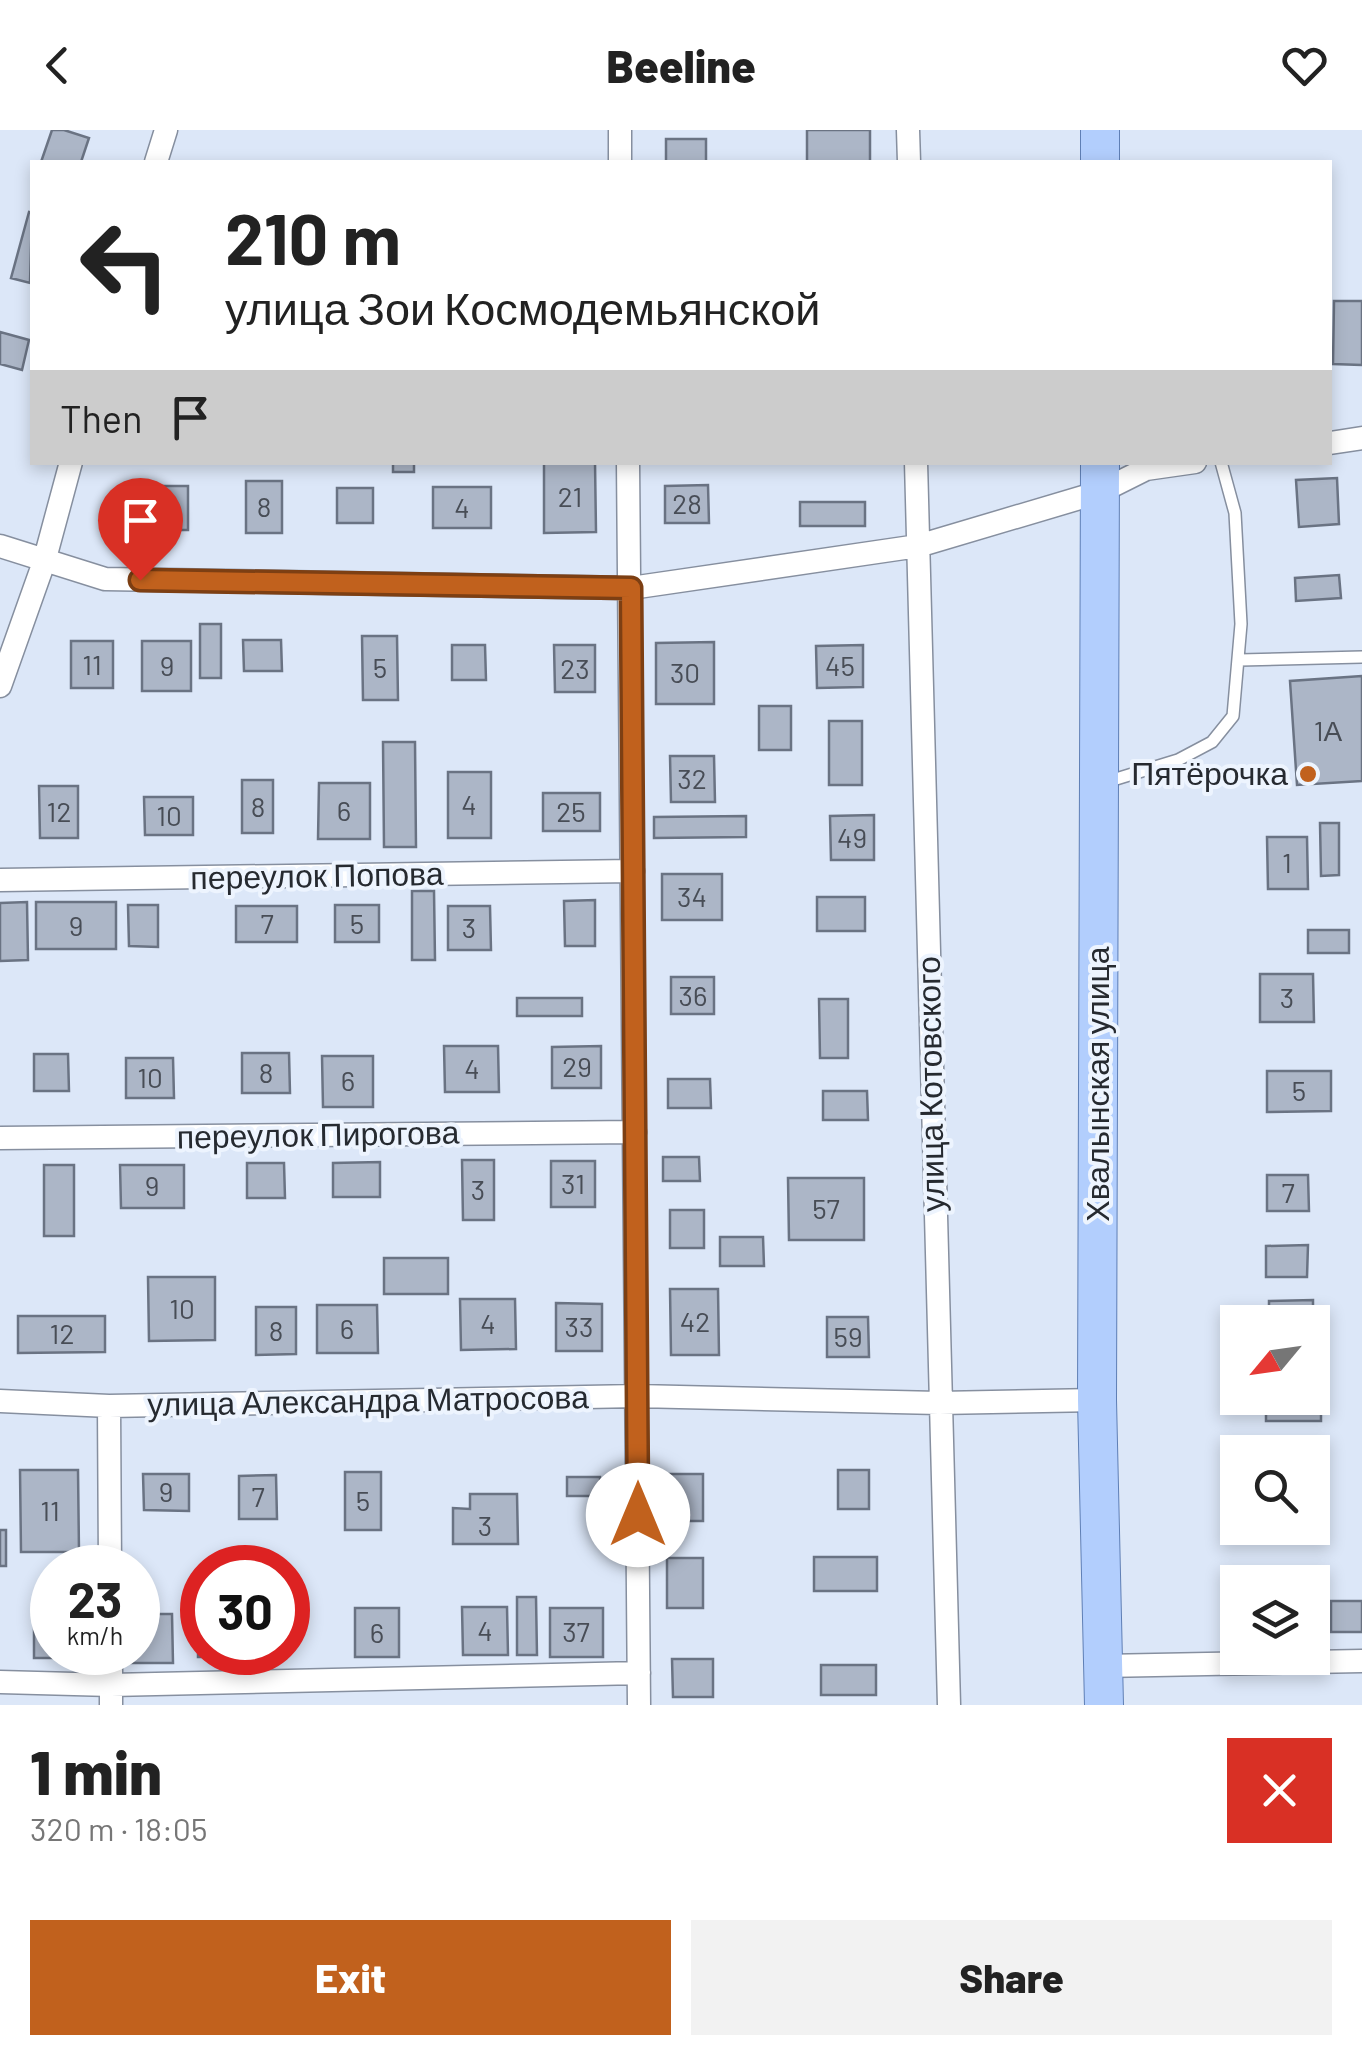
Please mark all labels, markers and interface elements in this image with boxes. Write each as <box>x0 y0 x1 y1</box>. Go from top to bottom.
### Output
icon: back <box>30 38 85 93</box>
text: Beeline <box>606 38 756 92</box>
icon: heart <box>1277 38 1332 93</box>
text: 210 m <box>225 195 401 279</box>
icon: left <box>60 200 190 330</box>
text: улица Зои Космодемьянской <box>225 280 821 334</box>
icon: arrive <box>163 390 218 445</box>
text: Then <box>60 395 143 441</box>
pin <box>98 478 183 581</box>
house number: 21 <box>558 479 582 513</box>
house number: 28 <box>672 486 702 520</box>
house number: 8 <box>257 489 271 523</box>
house number: 4 <box>454 490 470 524</box>
icon: arrive <box>113 493 168 548</box>
house number: 11 <box>82 647 102 681</box>
house number: 9 <box>160 648 174 682</box>
house number: 45 <box>825 648 855 682</box>
house number: 5 <box>373 650 387 684</box>
house number: 23 <box>560 651 590 685</box>
house number: 30 <box>670 655 700 689</box>
house number: 1А <box>1314 713 1343 747</box>
place label: Пятёрочка <box>1131 753 1288 792</box>
house number: 32 <box>677 761 707 795</box>
marker: Пятёрочка <box>1297 763 1319 785</box>
house number: 4 <box>461 787 477 821</box>
house number: 8 <box>251 789 265 823</box>
house number: 6 <box>337 793 351 827</box>
house number: 12 <box>47 794 71 828</box>
house number: 25 <box>556 794 586 828</box>
house number: 10 <box>156 798 182 832</box>
house number: 49 <box>837 820 867 854</box>
house number: 1 <box>1282 845 1292 879</box>
street label: переулок Попова <box>190 853 444 896</box>
house number: 34 <box>677 879 707 913</box>
house number: 7 <box>260 906 274 940</box>
house number: 5 <box>350 906 364 940</box>
house number: 9 <box>69 908 83 942</box>
house number: 3 <box>462 910 476 944</box>
street label: Хвалынская улица <box>1077 946 1116 1222</box>
street label: улица Котовского <box>908 956 951 1212</box>
house number: 36 <box>679 978 707 1012</box>
house number: 3 <box>1280 980 1294 1014</box>
house number: 29 <box>562 1049 592 1083</box>
house number: 4 <box>464 1051 480 1085</box>
house number: 8 <box>259 1055 273 1089</box>
house number: 10 <box>137 1060 163 1094</box>
house number: 6 <box>341 1063 355 1097</box>
house number: 5 <box>1292 1073 1306 1107</box>
street label: переулок Пирогова <box>176 1112 460 1155</box>
house number: 31 <box>561 1166 585 1200</box>
house number: 9 <box>145 1168 159 1202</box>
house number: 3 <box>471 1172 485 1206</box>
house number: 7 <box>1281 1175 1295 1209</box>
house number: 57 <box>812 1191 840 1225</box>
house number: 10 <box>169 1291 195 1325</box>
house number: 42 <box>680 1304 710 1338</box>
north arrow <box>1220 1305 1330 1415</box>
map controls <box>1220 1305 1330 1675</box>
house number: 4 <box>480 1306 496 1340</box>
house number: 33 <box>565 1309 593 1343</box>
house number: 6 <box>340 1311 354 1345</box>
house number: 8 <box>269 1313 283 1347</box>
house number: 12 <box>50 1316 74 1350</box>
house number: 59 <box>834 1319 862 1353</box>
street label: улица Александра Матросова <box>147 1376 589 1423</box>
button: search <box>1220 1435 1330 1545</box>
position arrow <box>586 1463 690 1567</box>
house number: 9 <box>159 1474 173 1508</box>
house number: 7 <box>251 1479 265 1513</box>
house number: 5 <box>356 1483 370 1517</box>
house number: 11 <box>40 1493 60 1527</box>
house number: 3 <box>478 1508 492 1542</box>
speed limit sign: 30 <box>180 1545 310 1675</box>
button: layers <box>1220 1565 1330 1675</box>
text: 23 <box>68 1568 122 1628</box>
house number: 4 <box>477 1613 493 1647</box>
house number: 37 <box>562 1614 590 1648</box>
house number: 6 <box>370 1615 384 1649</box>
text: km/h <box>67 1620 123 1650</box>
text: 1 min <box>30 1735 162 1807</box>
button: close <box>1227 1738 1332 1843</box>
text: 320 m · 18:05 <box>30 1809 207 1847</box>
button: Exit <box>30 1920 671 2035</box>
button: Share <box>691 1920 1332 2035</box>

